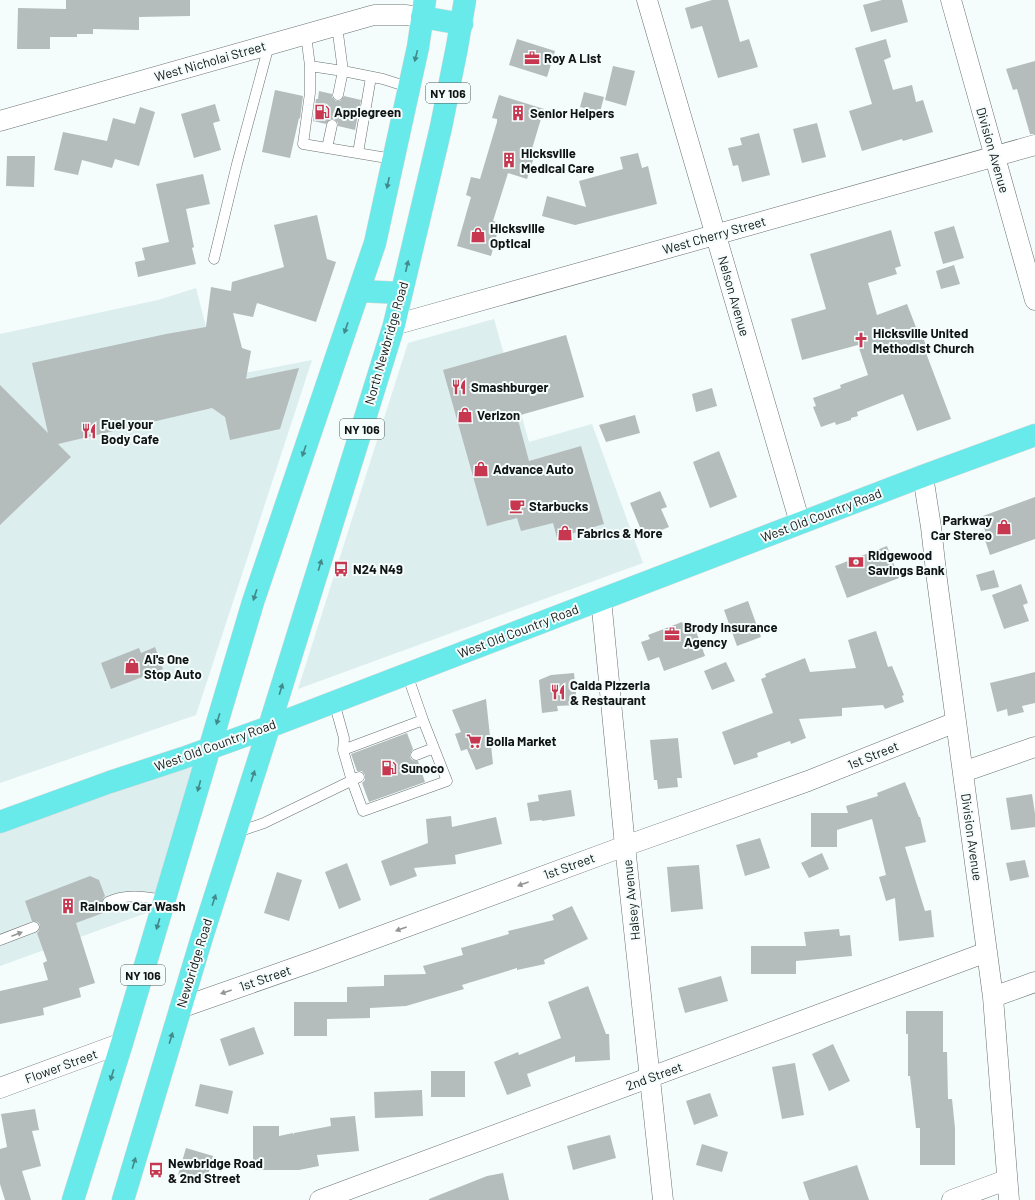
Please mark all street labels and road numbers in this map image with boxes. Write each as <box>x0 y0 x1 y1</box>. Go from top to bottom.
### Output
street label: West Nicholai Street <box>152 37 268 85</box>
road number: NY 106 <box>426 83 470 103</box>
street label: Division Avenue <box>973 105 1013 195</box>
street label: West Cherry Street <box>660 213 768 257</box>
street label: Nelson Avenue <box>715 254 753 338</box>
street label: North Newbridge Road <box>361 279 411 407</box>
road number: NY 106 <box>340 419 384 439</box>
street label: West Old Country Road <box>758 485 884 545</box>
street label: West Old Country Road <box>455 601 581 661</box>
street label: West Old Country Road <box>152 716 278 774</box>
street label: 1st Street <box>845 738 901 772</box>
street label: Division Avenue <box>958 792 986 882</box>
street label: 1st Street <box>541 849 597 883</box>
street label: Halsey Avenue <box>619 859 643 941</box>
street label: Newbridge Road <box>173 916 215 1010</box>
street label: 1st Street <box>237 962 293 994</box>
road number: NY 106 <box>121 965 165 985</box>
street label: Flower Street <box>23 1045 99 1087</box>
street label: 2nd Street <box>624 1058 684 1094</box>

